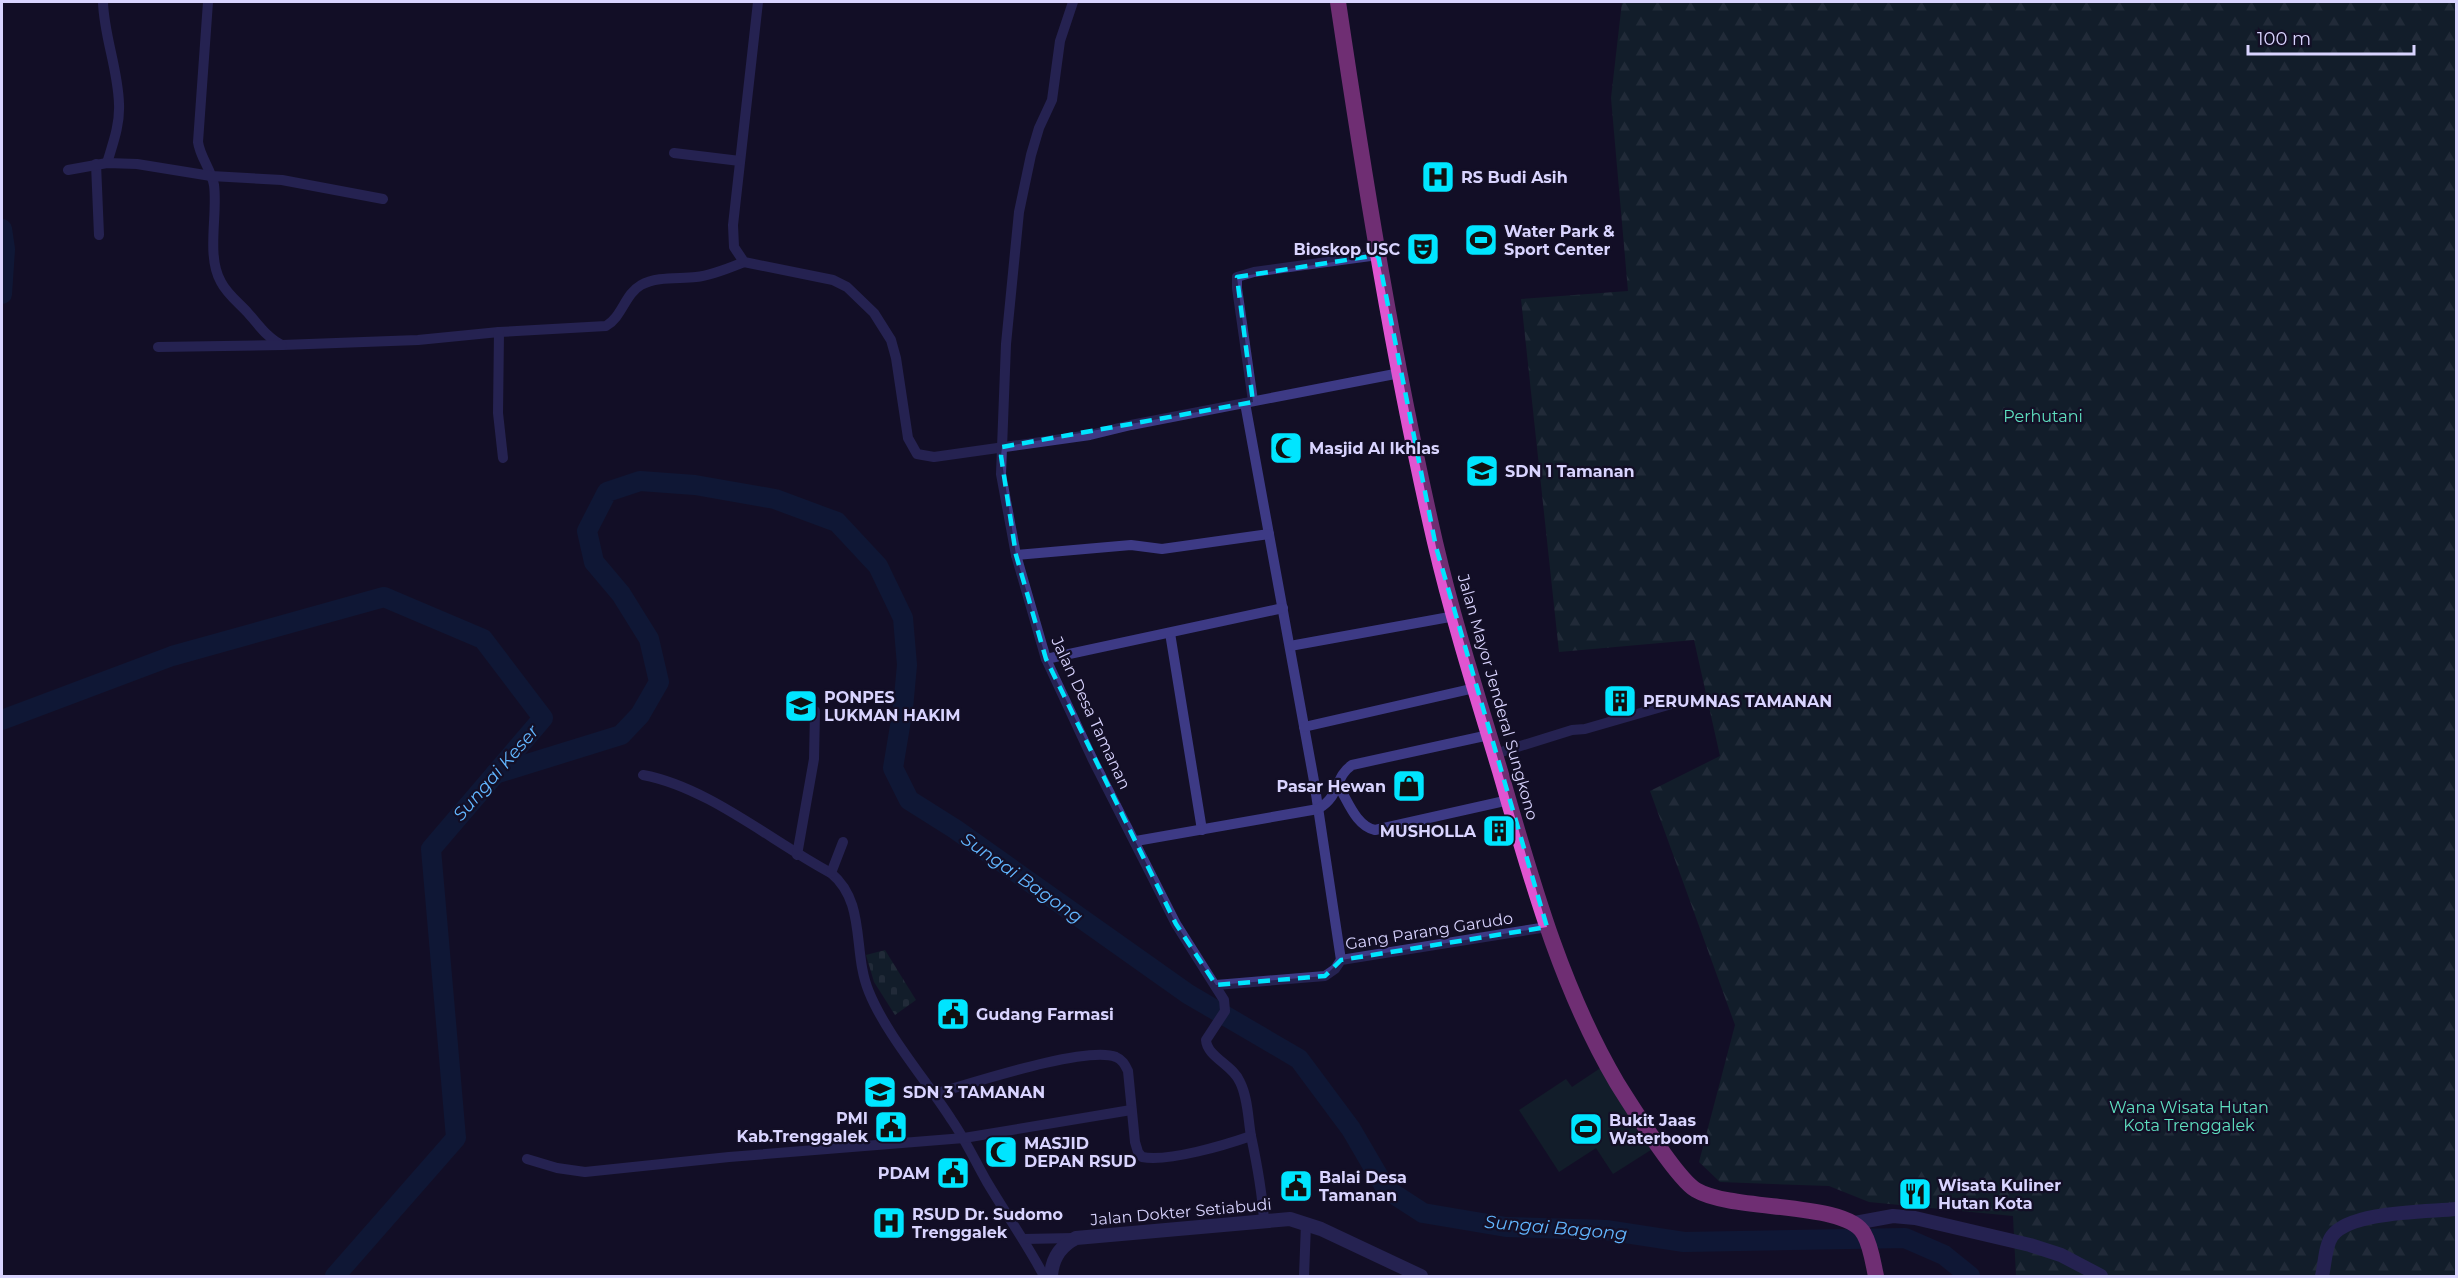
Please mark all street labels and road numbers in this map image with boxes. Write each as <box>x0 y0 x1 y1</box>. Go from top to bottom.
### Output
street label: Jalan Mayor Jenderal Sungkono <box>1453 571 1542 822</box>
street label: Jalan Desa Tamanan <box>1047 633 1135 792</box>
street label: Gang Parang Garudo <box>1344 908 1514 954</box>
street label: Jalan Dokter Setiabudi <box>1089 1195 1272 1229</box>

